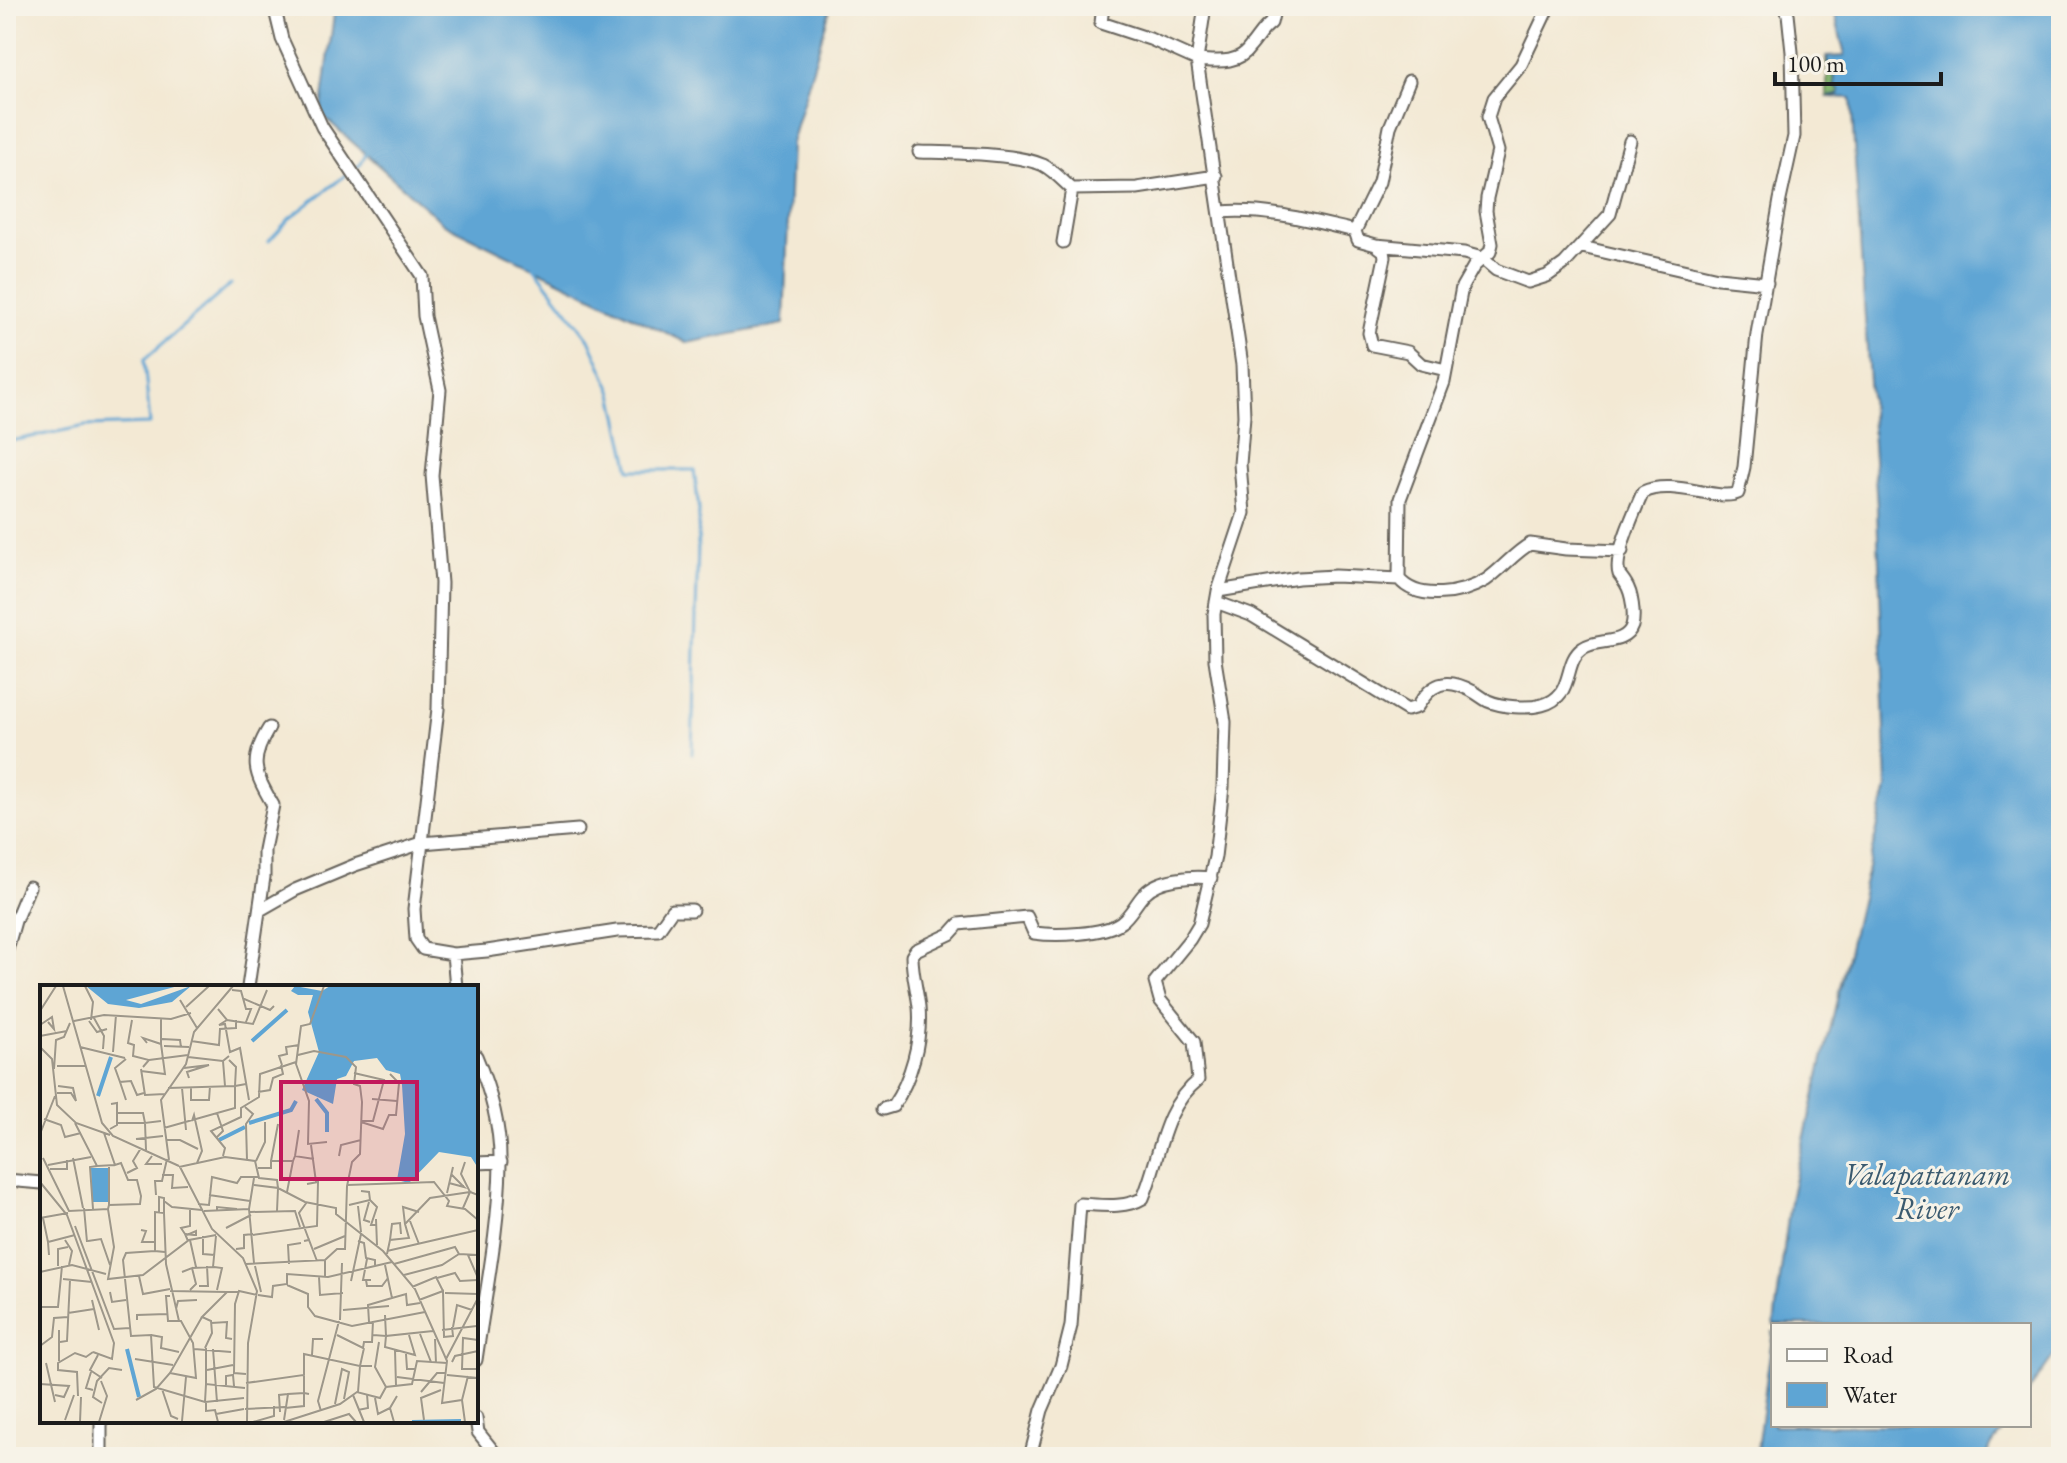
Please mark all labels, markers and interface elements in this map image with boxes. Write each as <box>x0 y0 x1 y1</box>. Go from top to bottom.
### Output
scale bar <box>1775 36 1941 86</box>
text: 100 m <box>1787 48 1845 79</box>
inset map <box>40 985 478 1423</box>
water label: Valapattanam River <box>1844 1155 2010 1228</box>
legend <box>1771 1323 2031 1427</box>
text: Road <box>1843 1339 1894 1370</box>
text: Water <box>1843 1379 1897 1410</box>

